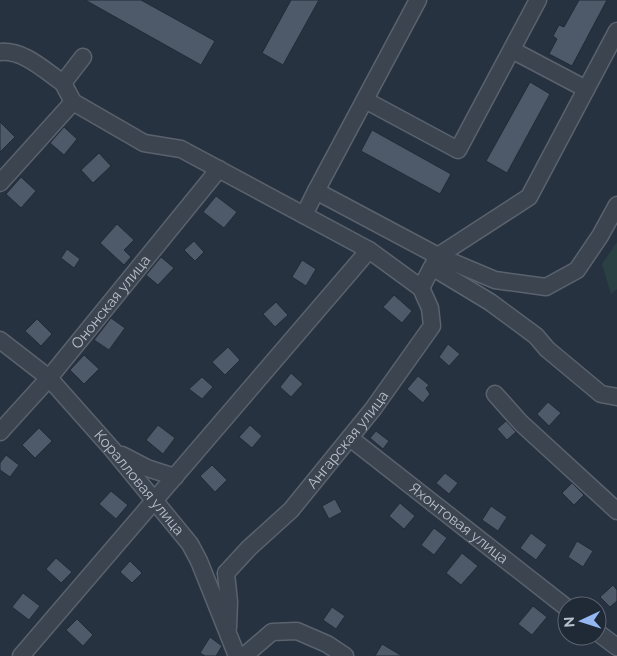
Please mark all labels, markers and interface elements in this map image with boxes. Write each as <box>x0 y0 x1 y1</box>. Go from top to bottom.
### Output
street label: Ононская улица <box>67 251 154 352</box>
street label: Ангарская улица <box>303 387 392 492</box>
street label: Коралловая улица <box>90 426 188 539</box>
street label: Яхонтовая улица <box>406 479 512 567</box>
north arrow <box>557 596 607 646</box>
text: N <box>561 616 577 628</box>

